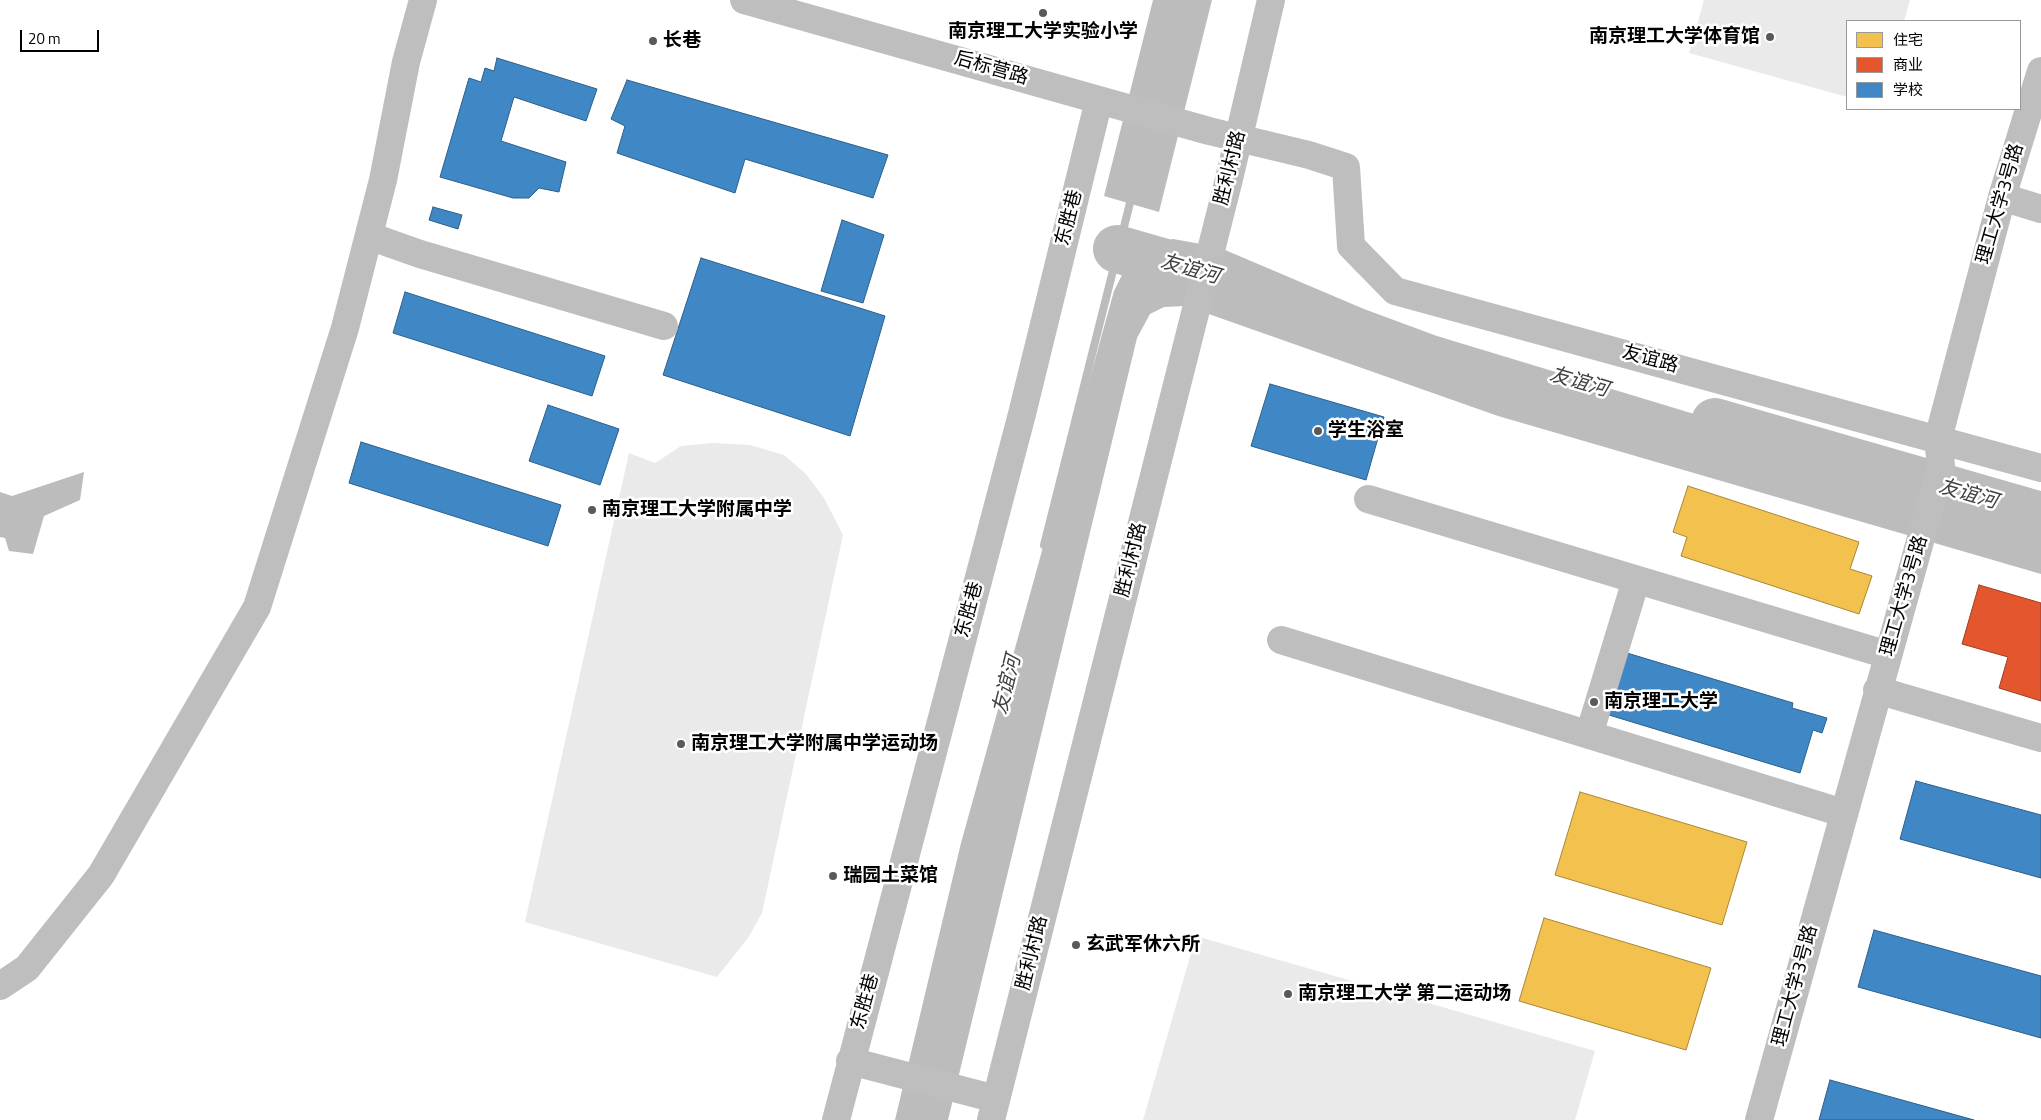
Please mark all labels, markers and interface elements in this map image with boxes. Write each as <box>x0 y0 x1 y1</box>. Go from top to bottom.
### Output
marker: 南京理工大学实验小学 <box>1037 7 1049 19</box>
scale bar <box>22 20 101 52</box>
legend <box>1846 20 2021 110</box>
place label: 南京理工大学实验小学 <box>948 21 1138 43</box>
place label: 南京理工大学体育馆 <box>1589 26 1760 48</box>
text: 20 m <box>28 27 61 50</box>
text: 住宅 <box>1893 28 1923 51</box>
place label: 长巷 <box>663 30 701 52</box>
marker: 南京理工大学体育馆 <box>1764 31 1776 43</box>
marker: 长巷 <box>647 35 659 47</box>
street label: 后标营路 <box>951 48 1031 90</box>
text: 商业 <box>1893 53 1923 76</box>
text: 学校 <box>1893 78 1923 101</box>
street label: 胜利村路 <box>1211 128 1251 208</box>
street label: 理工大学3号路 <box>1973 141 2029 267</box>
street label: 东胜巷 <box>1052 188 1088 248</box>
water label: 友谊河 <box>1158 250 1222 290</box>
street label: 友谊路 <box>1620 342 1680 378</box>
water label: 友谊河 <box>1547 363 1611 403</box>
place label: 学生浴室 <box>1328 420 1404 442</box>
marker: 学生浴室 <box>1312 425 1324 437</box>
water label: 友谊河 <box>1936 475 2000 515</box>
place label: 南京理工大学附属中学 <box>602 499 792 521</box>
marker: 南京理工大学附属中学 <box>586 504 598 516</box>
street label: 胜利村路 <box>1112 520 1152 600</box>
street label: 理工大学3号路 <box>1877 533 1933 659</box>
street label: 东胜巷 <box>952 580 988 640</box>
water label: 友谊河 <box>989 653 1027 717</box>
place label: 南京理工大学 <box>1604 691 1718 713</box>
marker: 南京理工大学 <box>1588 696 1600 708</box>
place label: 南京理工大学附属中学运动场 <box>691 733 938 755</box>
marker: 南京理工大学附属中学运动场 <box>675 738 687 750</box>
place label: 瑞园土菜馆 <box>843 865 938 887</box>
marker: 瑞园土菜馆 <box>827 870 839 882</box>
street label: 胜利村路 <box>1013 913 1053 993</box>
street label: 理工大学3号路 <box>1769 923 1823 1049</box>
place label: 玄武军休六所 <box>1086 934 1200 956</box>
marker: 玄武军休六所 <box>1070 939 1082 951</box>
street label: 东胜巷 <box>848 972 884 1032</box>
place label: 南京理工大学 第二运动场 <box>1298 983 1511 1005</box>
marker: 南京理工大学 第二运动场 <box>1282 988 1294 1000</box>

